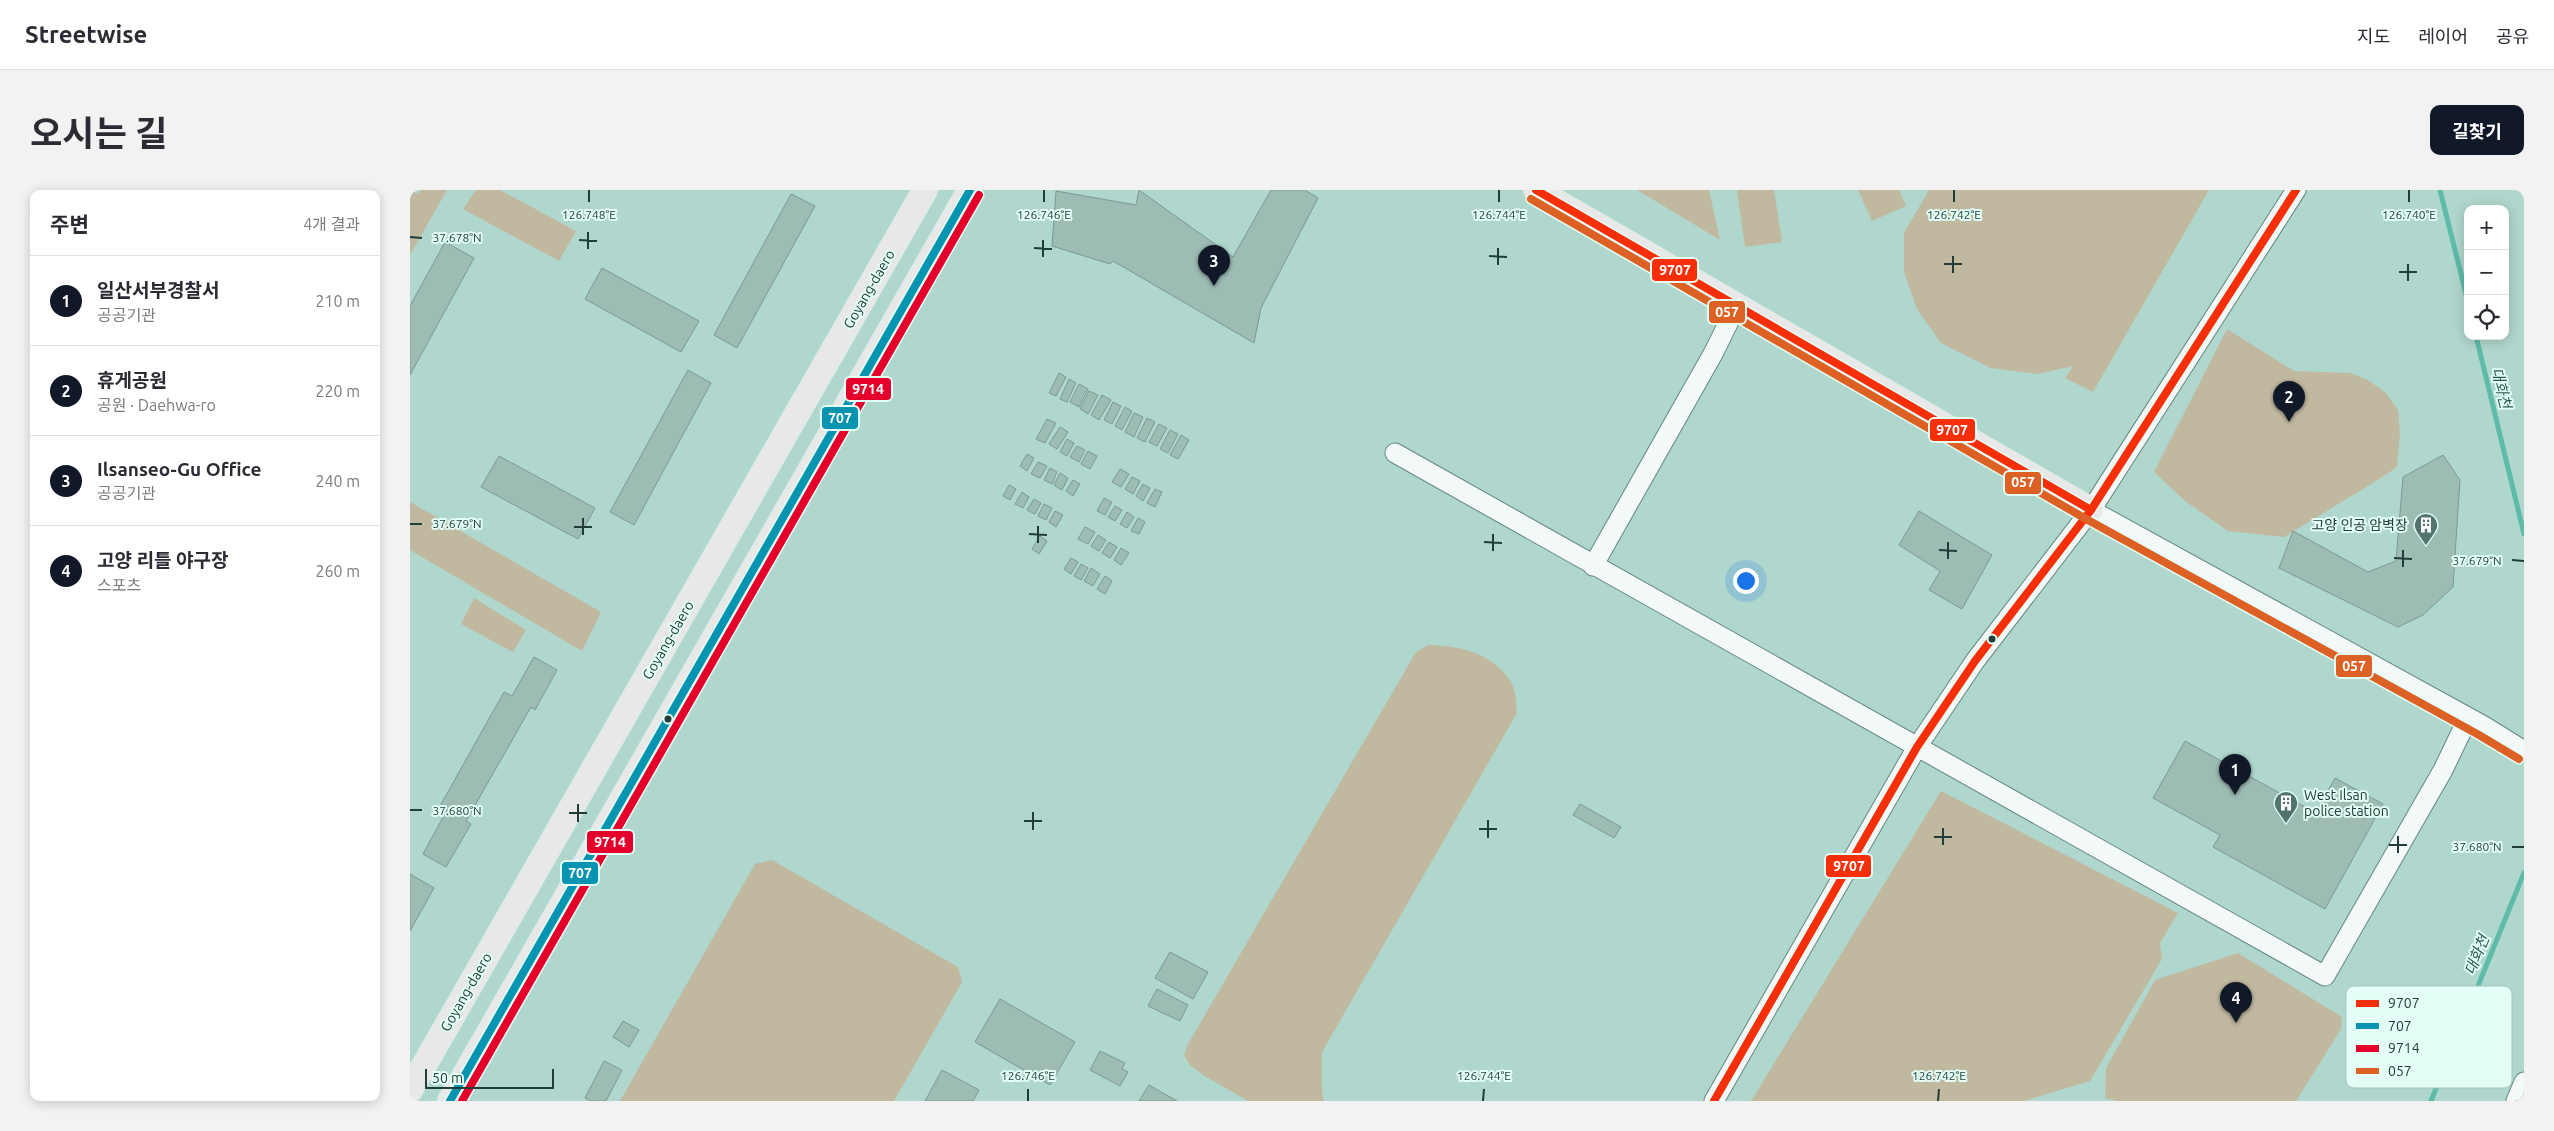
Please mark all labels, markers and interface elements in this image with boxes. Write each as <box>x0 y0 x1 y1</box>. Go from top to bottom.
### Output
text: Streetwise <box>25 21 147 48</box>
text: 지도 <box>2357 26 2390 46</box>
text: 레이어 <box>2418 26 2468 46</box>
text: 공유 <box>2496 26 2529 46</box>
button: 길찾기 <box>2430 105 2524 155</box>
text: 오시는 길 <box>30 113 167 153</box>
map controls <box>2464 205 2509 340</box>
button: + <box>2464 205 2509 250</box>
text: 126.748°E <box>562 208 616 221</box>
text: 126.746°E <box>1017 208 1071 221</box>
text: 126.744°E <box>1472 208 1526 221</box>
text: 126.742°E <box>1927 208 1981 221</box>
text: 126.740°E <box>2382 208 2436 221</box>
text: 주변 <box>50 212 89 236</box>
text: 4개 결과 <box>303 215 360 233</box>
text: 37.678°N <box>432 231 482 244</box>
pin: 3 <box>1198 245 1230 286</box>
street label: Goyang-daero <box>840 247 898 331</box>
button: − <box>2464 250 2509 295</box>
line badge: 9707 <box>1651 258 1698 282</box>
text: 9707 <box>1659 262 1691 278</box>
text: 일산서부경찰서 <box>97 279 219 301</box>
text: 1 <box>61 292 71 310</box>
text: 210 m <box>315 292 360 310</box>
button: locate <box>2464 295 2509 340</box>
line badge: 057 <box>1708 300 1746 324</box>
text: 057 <box>1715 304 1739 320</box>
text: 공공기관 <box>97 306 156 324</box>
water label: 대화천 <box>2488 366 2515 412</box>
text: 휴게공원 <box>97 369 167 391</box>
line badge: 9714 <box>845 377 892 401</box>
text: 9714 <box>852 381 884 397</box>
pin: 2 <box>2273 381 2305 422</box>
text: 2 <box>61 382 71 400</box>
text: 220 m <box>315 382 360 400</box>
text: 공원 · Daehwa-ro <box>97 396 216 414</box>
line badge: 707 <box>821 406 859 430</box>
text: 707 <box>828 410 852 426</box>
line badge: 9707 <box>1929 418 1976 442</box>
text: 9707 <box>1936 422 1968 438</box>
text: Ilsanseo-Gu Office <box>97 458 261 480</box>
line badge: 057 <box>2004 471 2042 495</box>
text: 3 <box>61 472 71 490</box>
text: 240 m <box>315 472 360 490</box>
text: 057 <box>2011 474 2035 490</box>
text: 공공기관 <box>97 484 156 502</box>
building icon: 고양 인공 암벽장 <box>2413 512 2439 546</box>
text: 37.679°N <box>432 517 482 530</box>
place label: 고양 인공 암벽장 <box>2311 517 2408 533</box>
text: 고양 리틀 야구장 <box>97 549 228 571</box>
text: 37.679°N <box>2452 554 2502 567</box>
text: 4 <box>61 562 71 580</box>
text: 260 m <box>315 562 360 580</box>
your location <box>1733 568 1759 594</box>
text: 스포츠 <box>97 576 141 594</box>
street label: Goyang-daero <box>639 598 697 682</box>
unlabelled marker <box>1987 634 1997 644</box>
line badge: 057 <box>2335 654 2373 678</box>
text: 057 <box>2342 658 2366 674</box>
unlabelled marker <box>663 714 673 724</box>
pin: 1 <box>2219 754 2251 795</box>
place label: West Ilsan police station <box>2304 787 2389 819</box>
building icon: West Ilsan police station <box>2273 790 2299 824</box>
text: 37.680°N <box>432 804 482 817</box>
line badge: 9714 <box>586 830 634 854</box>
text: 9714 <box>594 834 626 850</box>
text: 37.680°N <box>2452 840 2502 853</box>
line badge: 9707 <box>1825 854 1872 878</box>
text: 9707 <box>1833 858 1865 874</box>
line badge: 707 <box>561 861 599 885</box>
text: 707 <box>568 865 592 881</box>
water label: 대화천 <box>2461 930 2493 977</box>
street label: Goyang-daero <box>437 950 495 1034</box>
pin: 4 <box>2220 982 2252 1023</box>
legend <box>2346 986 2512 1088</box>
text: 9707 <box>2388 995 2420 1011</box>
text: 707 <box>2388 1018 2412 1034</box>
text: 9714 <box>2388 1040 2420 1056</box>
text: 057 <box>2388 1063 2412 1079</box>
scale bar <box>425 1066 554 1089</box>
text: 126.746°E <box>1001 1069 1055 1082</box>
text: 126.744°E <box>1457 1069 1511 1082</box>
text: 126.742°E <box>1912 1069 1966 1082</box>
text: 50 m <box>432 1070 463 1086</box>

